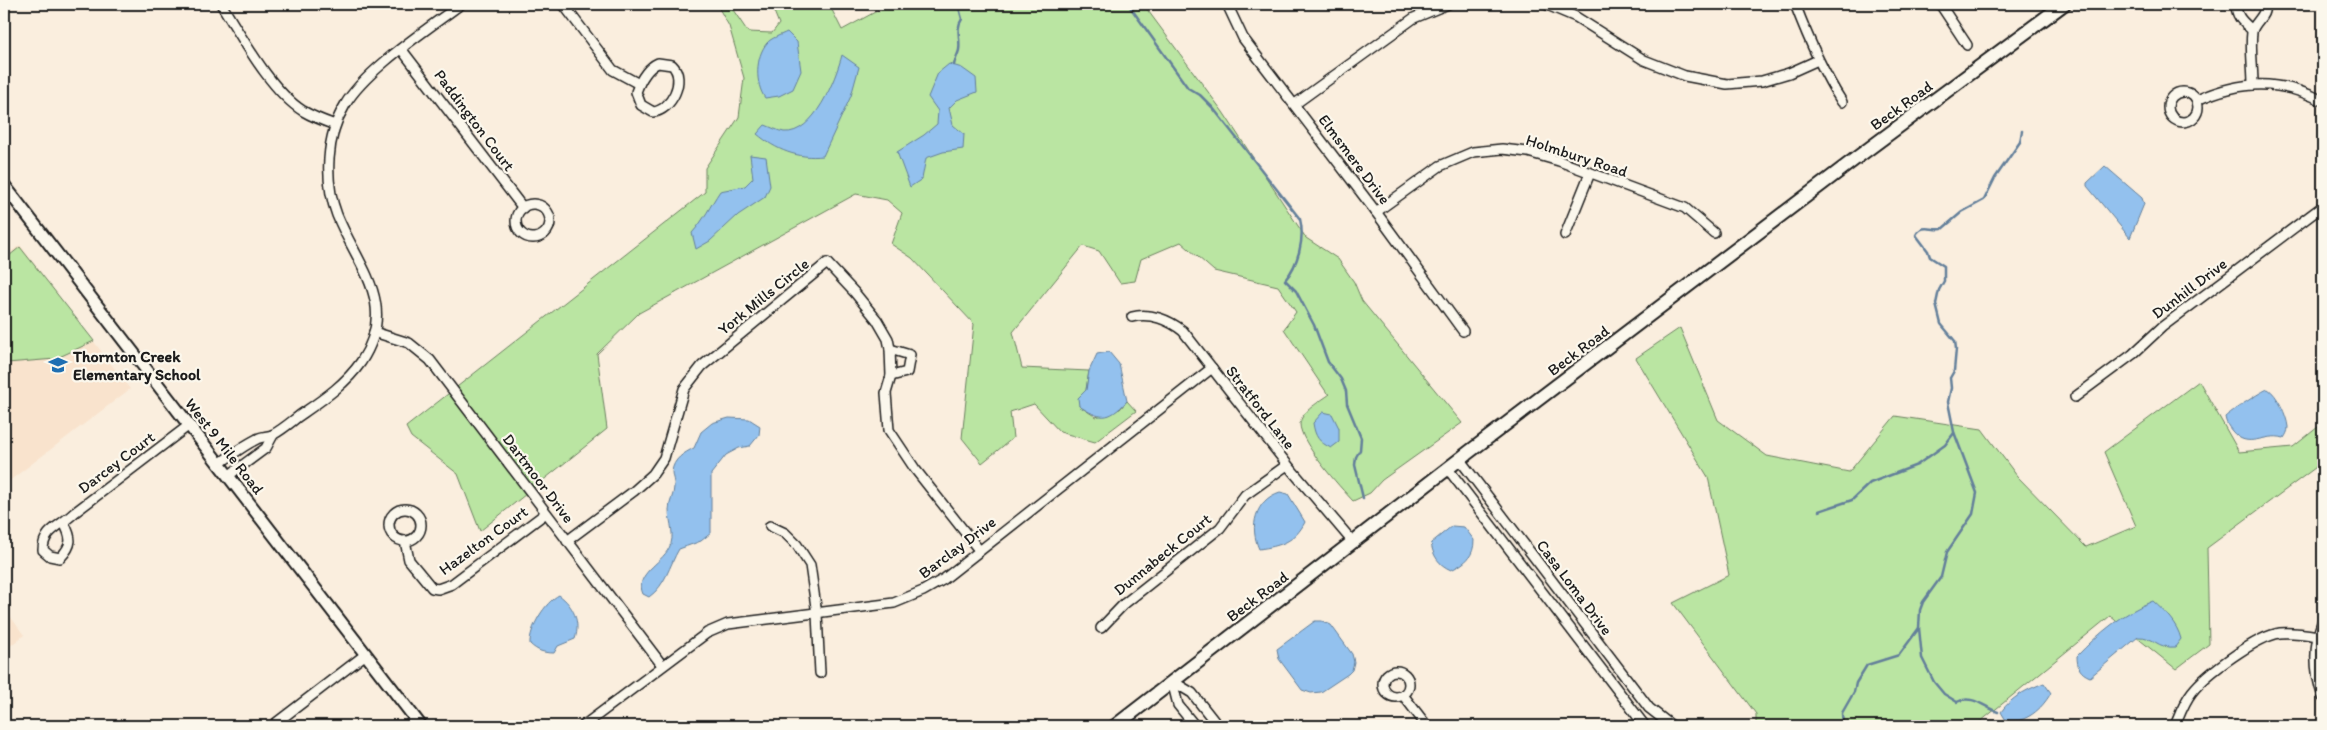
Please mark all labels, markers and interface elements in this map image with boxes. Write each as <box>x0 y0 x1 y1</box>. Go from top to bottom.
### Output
street label: Paddington Court <box>430 66 519 175</box>
street label: Beck Road <box>1866 76 1936 134</box>
street label: Elmsmere Drive <box>1315 111 1395 208</box>
street label: Holmbury Road <box>1523 130 1630 181</box>
street label: York Mills Circle <box>714 254 813 339</box>
street label: Dunhill Drive <box>2148 254 2231 323</box>
street label: Beck Road <box>1544 321 1613 380</box>
place label: Thornton Creek Elementary School <box>72 347 201 385</box>
school or university icon: Thornton Creek Elementary School <box>47 354 69 376</box>
street label: Stratford Lane <box>1222 362 1299 453</box>
street label: West 9 Mile Road <box>181 394 268 498</box>
street label: Darcey Court <box>74 427 158 497</box>
street label: Dartmoor Drive <box>499 430 578 527</box>
street label: Hazelton Court <box>435 502 531 579</box>
street label: Dunnabeck Court <box>1110 509 1215 599</box>
street label: Barclay Drive <box>915 512 1000 583</box>
street label: Casa Loma Drive <box>1533 536 1617 639</box>
street label: Beck Road <box>1223 567 1292 626</box>

